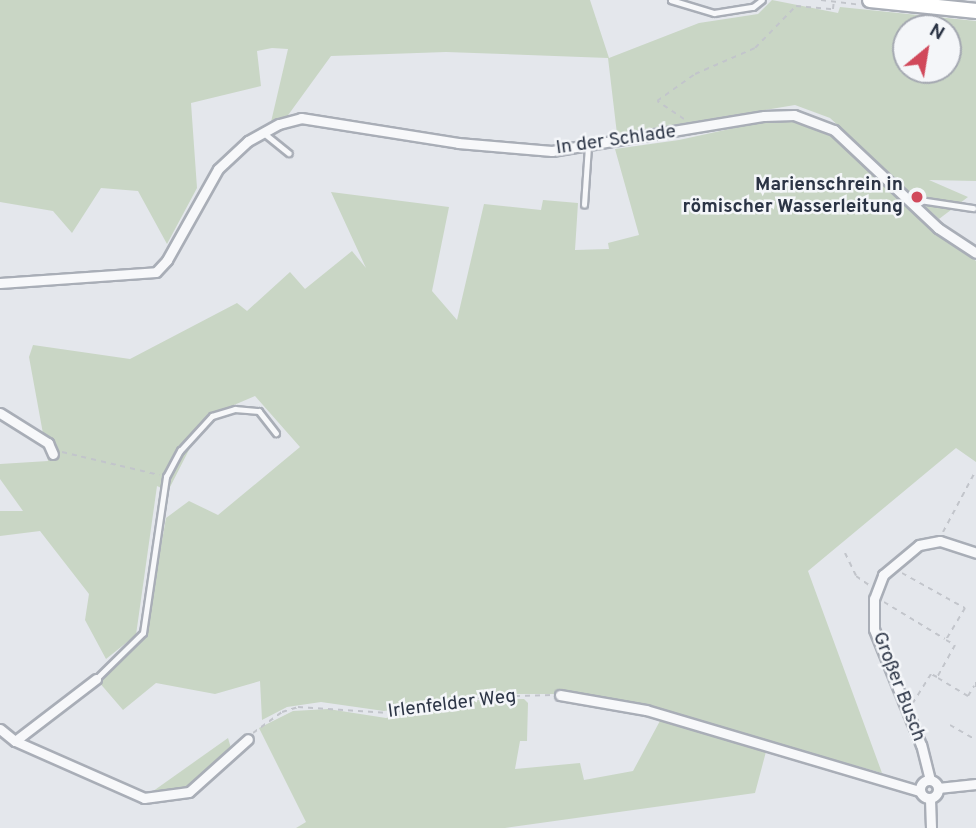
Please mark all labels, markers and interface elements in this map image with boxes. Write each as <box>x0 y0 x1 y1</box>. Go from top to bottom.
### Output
north arrow <box>892 14 962 84</box>
text: N <box>925 19 948 46</box>
street label: In der Schlade <box>555 121 677 161</box>
place label: Marienschrein in römischer Wasserleitung <box>683 175 903 219</box>
marker: Marienschrein in römischer Wasserleitung <box>909 189 925 205</box>
street label: Großer Busch <box>867 629 929 745</box>
street label: Irlenfelder Weg <box>386 686 518 724</box>

